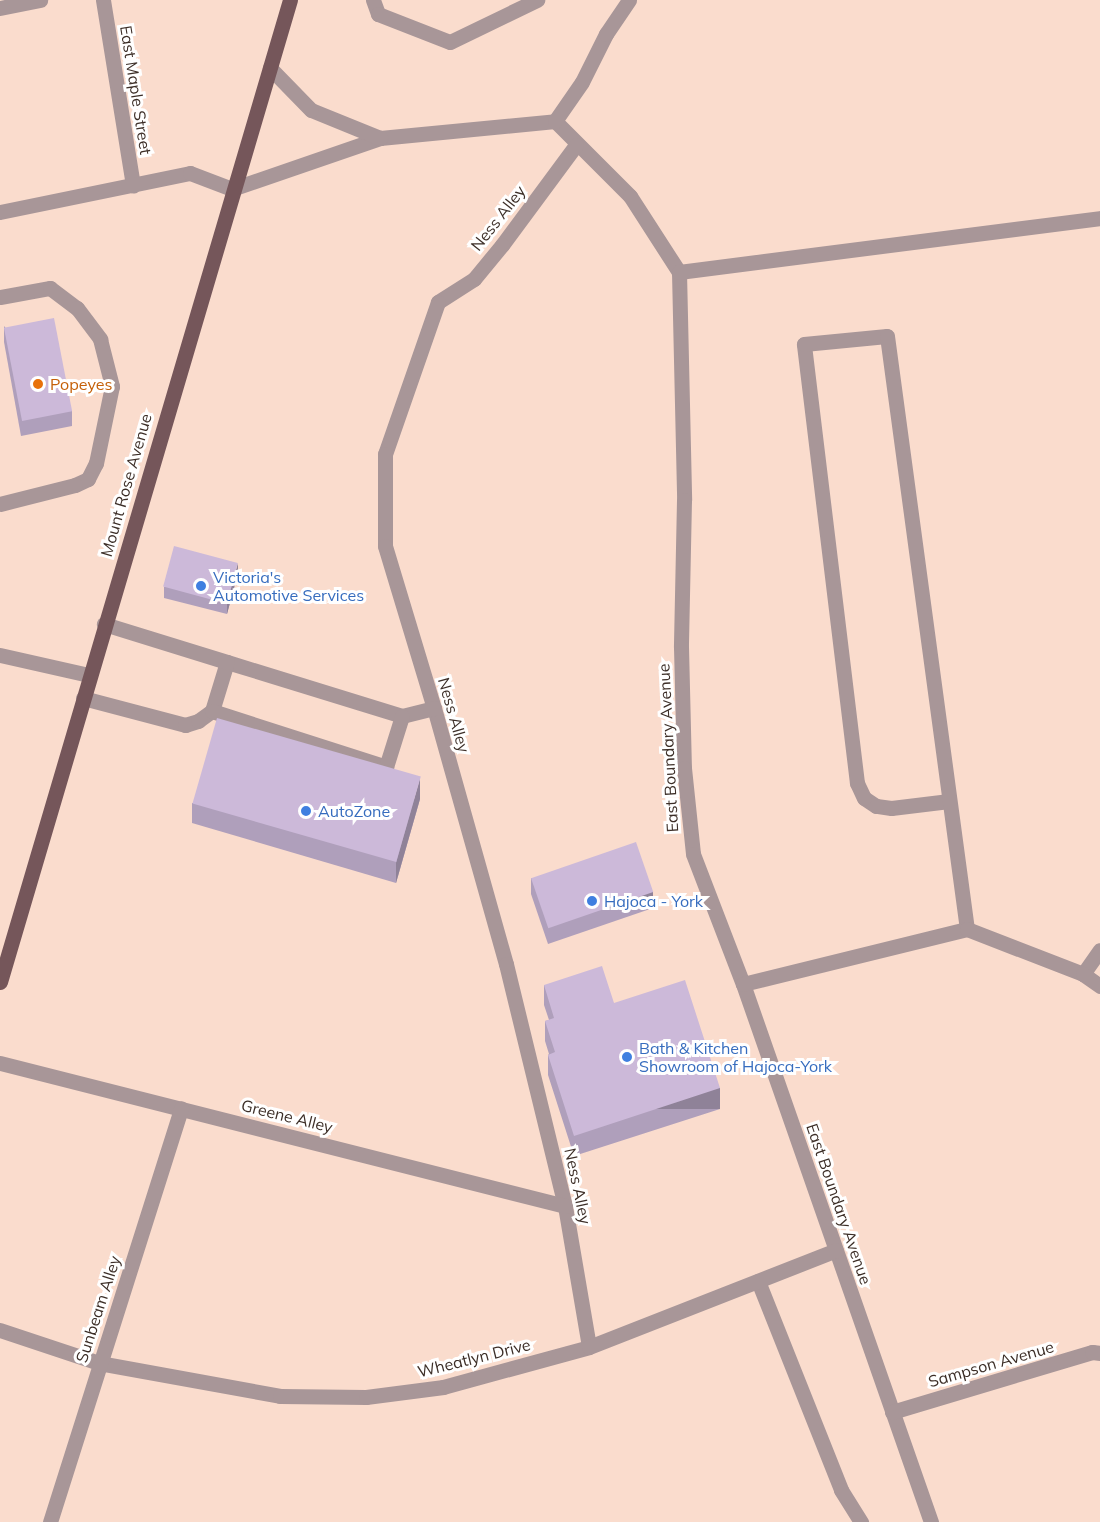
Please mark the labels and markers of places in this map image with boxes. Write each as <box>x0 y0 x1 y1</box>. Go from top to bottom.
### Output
place label: Popeyes <box>50 374 112 394</box>
marker: Popeyes <box>31 377 45 391</box>
place label: Victoria's Automotive Services <box>213 567 364 605</box>
marker: Victoria's Automotive Services <box>194 579 208 593</box>
place label: AutoZone <box>318 801 390 821</box>
marker: AutoZone <box>299 804 313 818</box>
place label: Hajoca - York <box>604 891 703 911</box>
marker: Hajoca - York <box>585 894 599 908</box>
place label: Bath & Kitchen Showroom of Hajoca-York <box>639 1038 832 1076</box>
marker: Bath & Kitchen Showroom of Hajoca-York <box>620 1050 634 1064</box>

